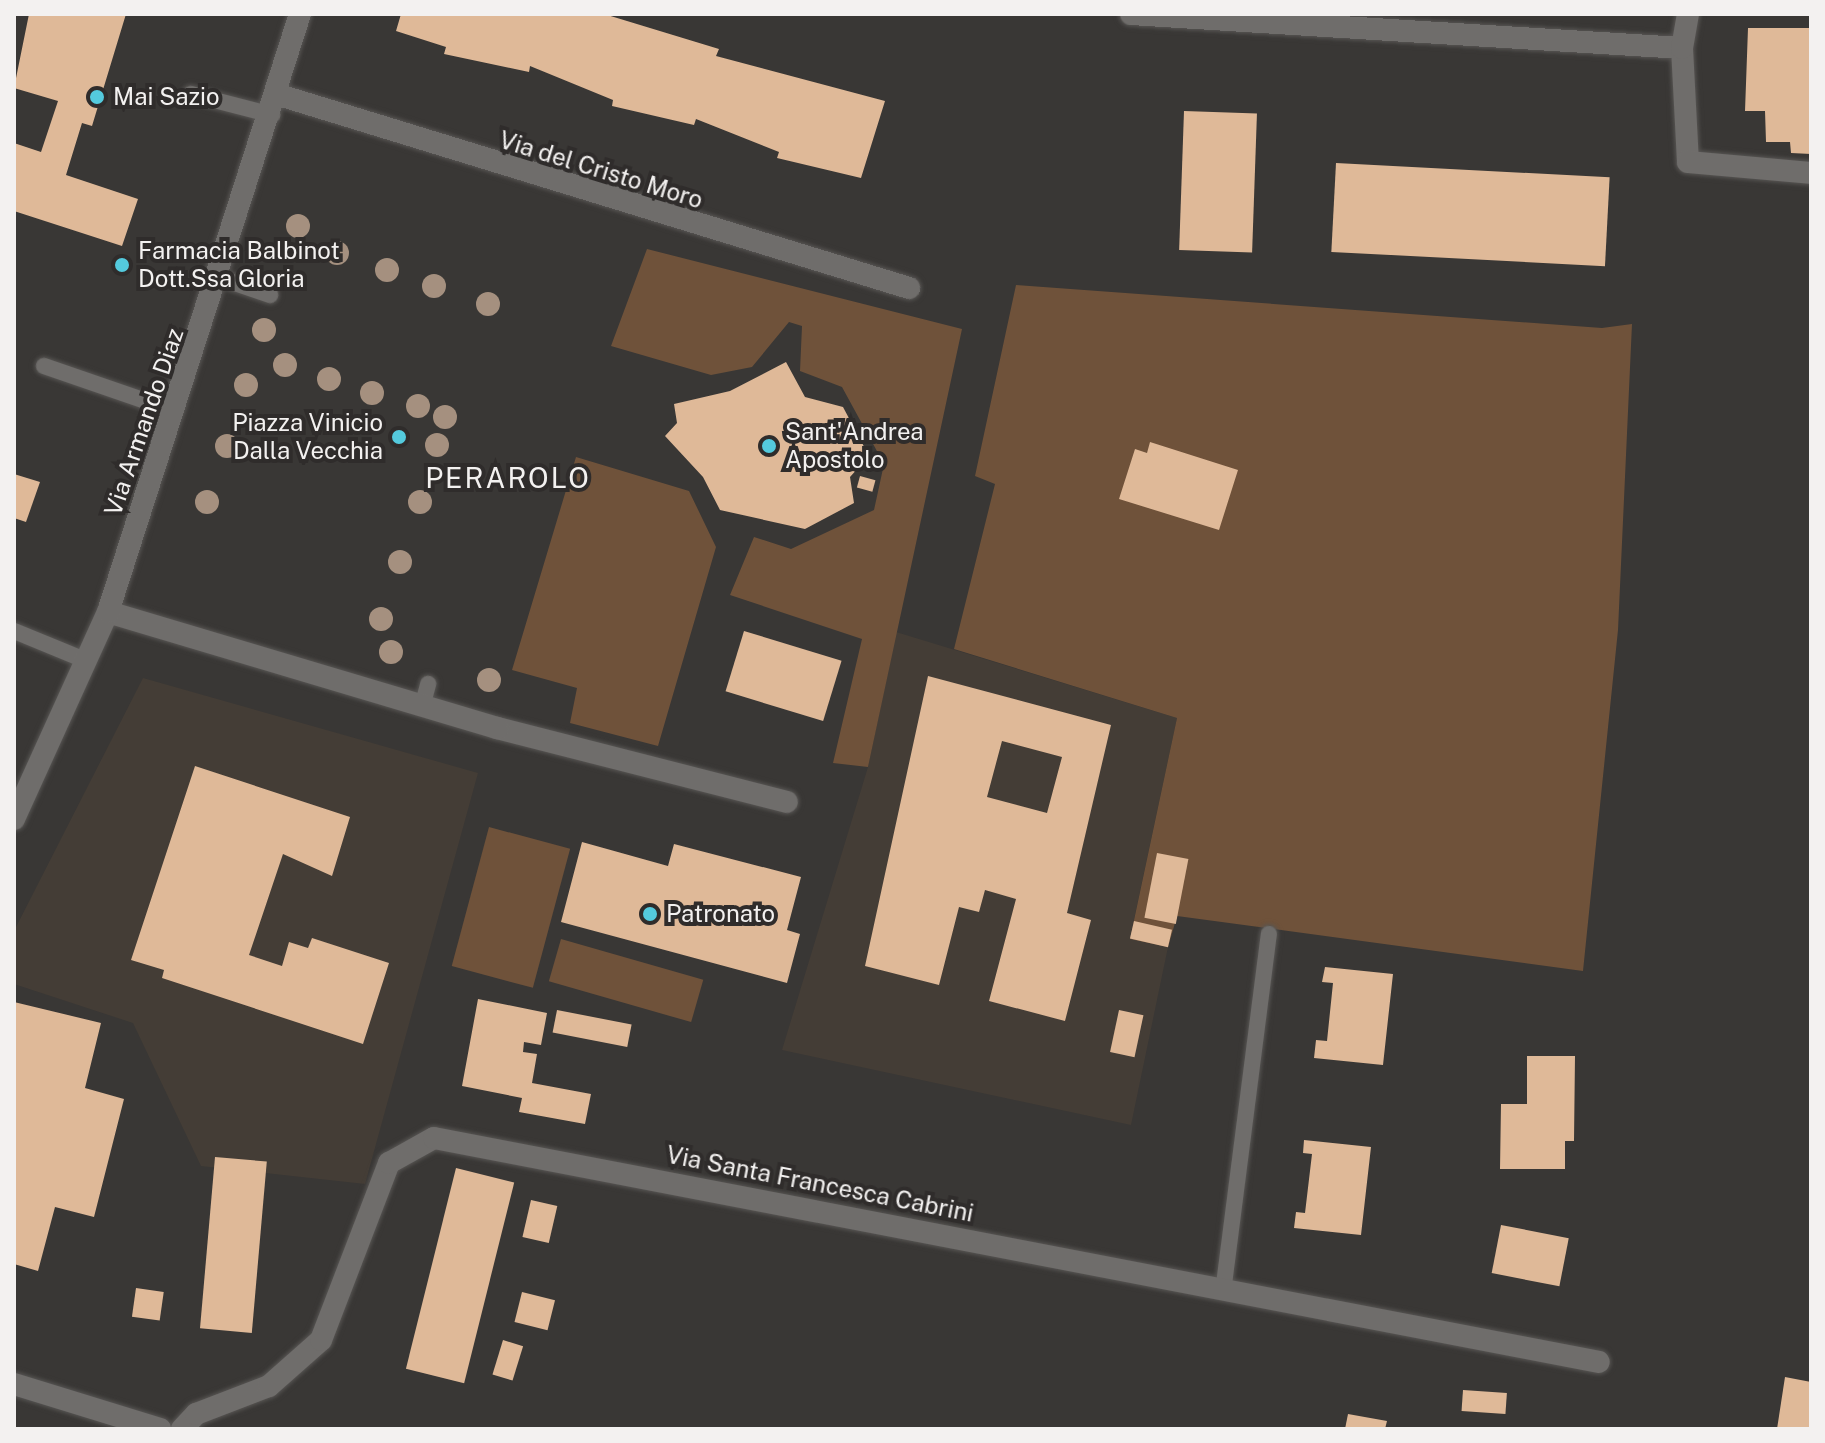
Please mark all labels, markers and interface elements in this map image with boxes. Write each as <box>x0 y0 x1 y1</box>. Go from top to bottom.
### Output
place label: Mai Sazio <box>113 83 219 111</box>
marker: Mai Sazio <box>88 88 106 106</box>
street label: Via del Cristo Moro <box>496 125 706 215</box>
place label: Farmacia Balbinot Dott.Ssa Gloria <box>138 237 340 293</box>
marker: Farmacia Balbinot Dott.Ssa Gloria <box>113 256 131 274</box>
street label: Via Armando Diaz <box>98 324 190 520</box>
place label: Piazza Vinicio Dalla Vecchia <box>232 409 383 465</box>
place label: Sant'Andrea Apostolo <box>785 418 924 474</box>
marker: Piazza Vinicio Dalla Vecchia <box>390 428 408 446</box>
marker: Sant'Andrea Apostolo <box>760 437 778 455</box>
district label: PERAROLO <box>425 461 591 495</box>
place label: Patronato <box>666 900 775 928</box>
marker: Patronato <box>641 905 659 923</box>
street label: Via Santa Francesca Cabrini <box>664 1140 976 1228</box>

